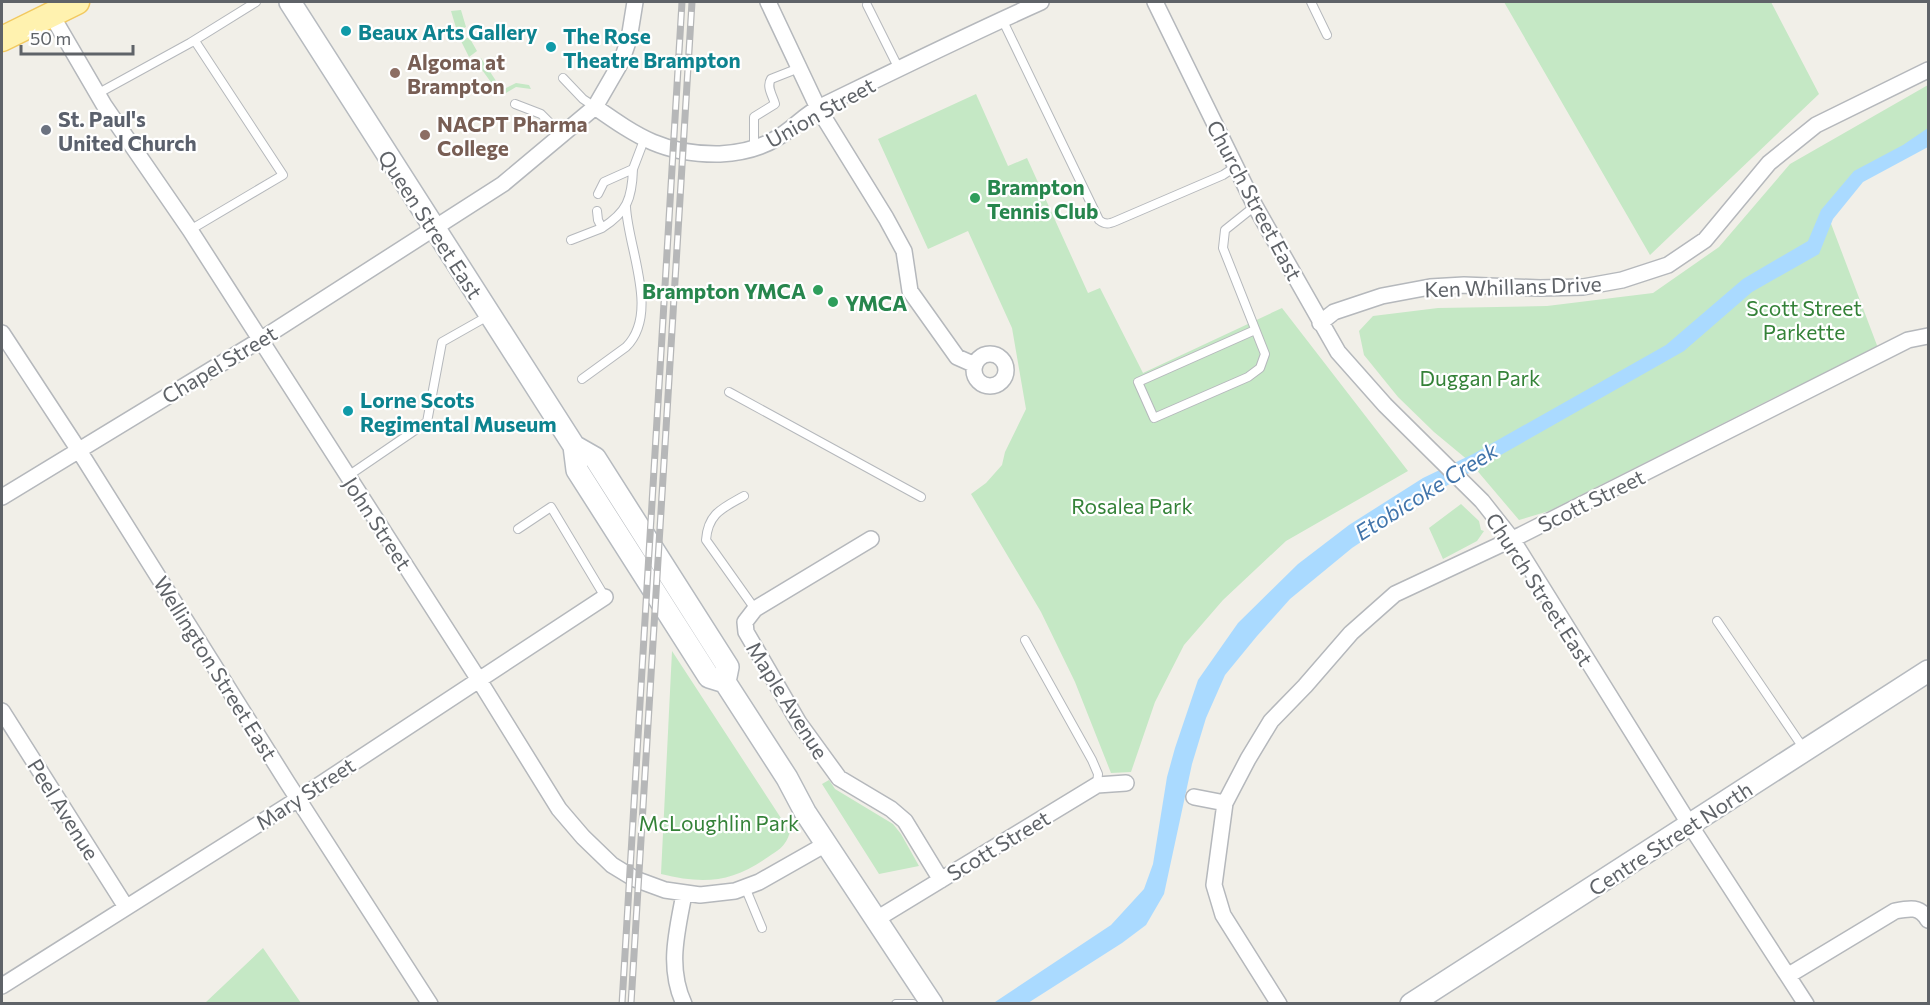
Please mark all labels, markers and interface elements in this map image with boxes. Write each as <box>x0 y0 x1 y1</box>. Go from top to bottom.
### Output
scale bar <box>21 18 134 56</box>
place label: Beaux Arts Gallery <box>358 19 538 44</box>
place label: The Rose Theatre Brampton <box>563 23 741 72</box>
marker: Beaux Arts Gallery <box>339 24 353 38</box>
text: 50 m <box>30 27 71 49</box>
marker: The Rose Theatre Brampton <box>544 40 558 54</box>
place label: Algoma at Brampton <box>407 49 505 98</box>
marker: Algoma at Brampton <box>388 66 402 80</box>
street label: Union Street <box>761 72 879 152</box>
place label: St. Paul's United Church <box>58 106 197 155</box>
place label: NACPT Pharma College <box>437 111 588 160</box>
street label: Church Street East <box>1202 116 1308 284</box>
marker: St. Paul's United Church <box>39 123 53 137</box>
marker: NACPT Pharma College <box>418 128 432 142</box>
street label: Queen Street East <box>374 145 488 303</box>
place label: Brampton Tennis Club <box>987 174 1099 223</box>
marker: Brampton Tennis Club <box>968 191 982 205</box>
street label: Ken Whillans Drive <box>1424 270 1602 302</box>
place label: Brampton YMCA <box>642 278 806 303</box>
marker: Brampton YMCA <box>811 283 825 297</box>
place label: YMCA <box>845 290 907 315</box>
marker: YMCA <box>826 295 840 309</box>
park label: Scott Street Parkette <box>1746 295 1862 344</box>
street label: Chapel Street <box>157 320 281 408</box>
park label: Duggan Park <box>1420 365 1540 390</box>
place label: Lorne Scots Regimental Museum <box>360 387 557 436</box>
marker: Lorne Scots Regimental Museum <box>341 404 355 418</box>
water label: Etobicoke Creek <box>1350 436 1503 546</box>
street label: Scott Street <box>1534 463 1648 537</box>
street label: John Street <box>339 472 417 574</box>
park label: Rosalea Park <box>1071 493 1193 518</box>
street label: Church Street East <box>1481 508 1599 670</box>
street label: Wellington Street East <box>149 571 283 765</box>
street label: Maple Avenue <box>742 637 834 763</box>
street label: Mary Street <box>251 752 359 834</box>
street label: Peel Avenue <box>23 754 105 864</box>
street label: Centre Street North <box>1584 776 1756 900</box>
street label: Scott Street <box>942 804 1054 886</box>
park label: McLoughlin Park <box>639 810 799 835</box>

